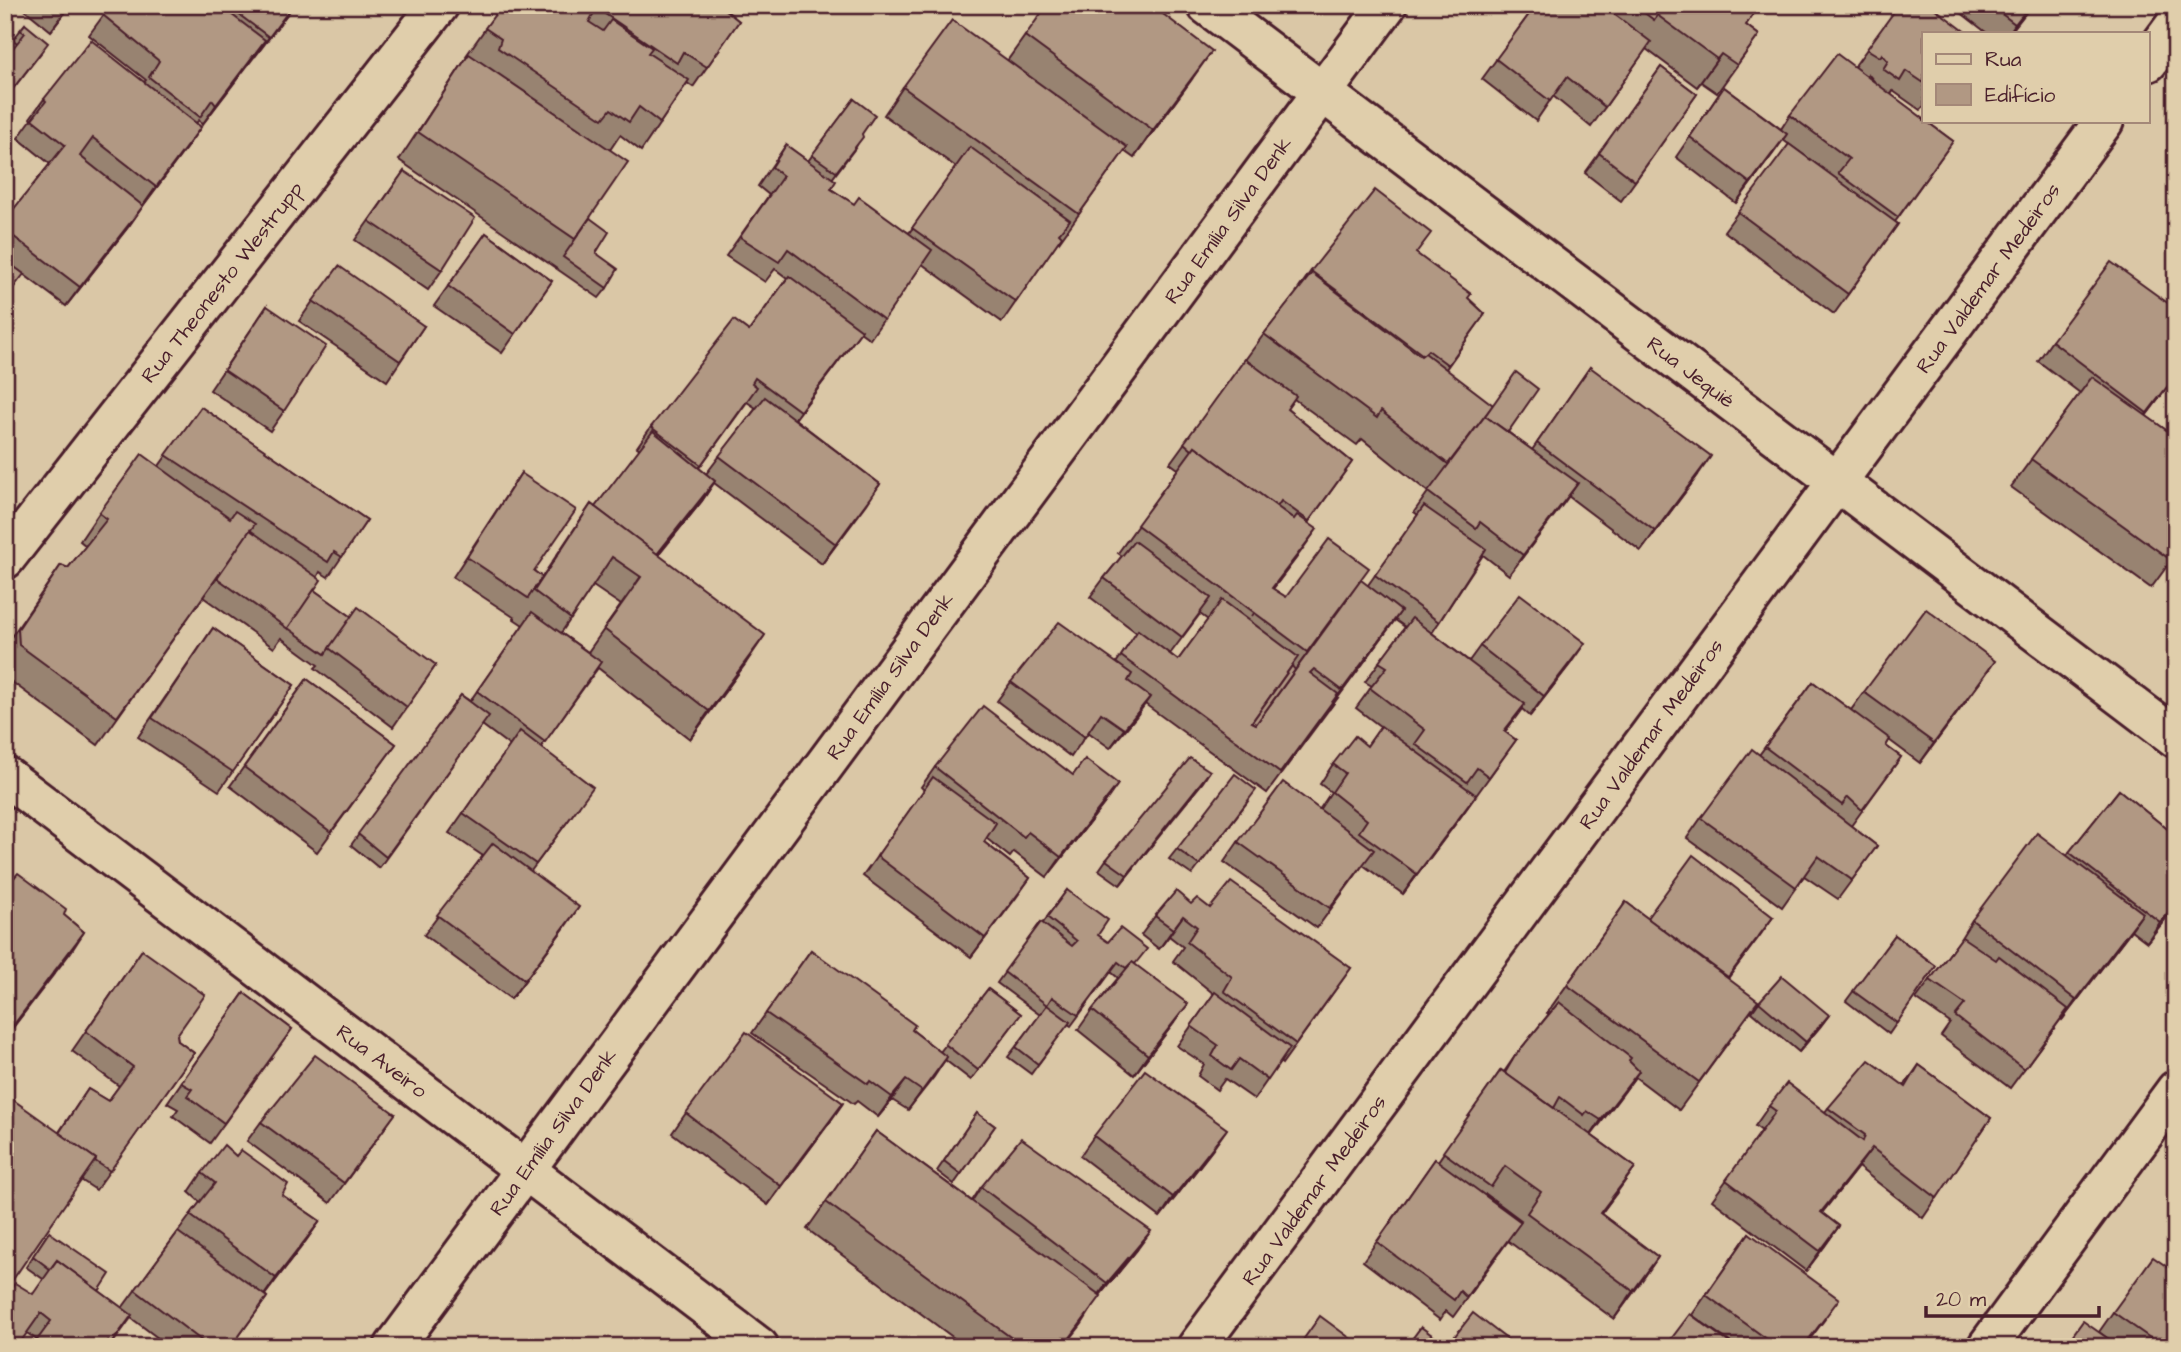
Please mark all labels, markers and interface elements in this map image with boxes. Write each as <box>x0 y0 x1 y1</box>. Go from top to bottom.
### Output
legend <box>1922 32 2150 122</box>
text: Rua <box>1985 45 2022 74</box>
text: Edifício <box>1985 81 2055 110</box>
street label: Rua Emília Silva Denk <box>1158 131 1299 310</box>
street label: Rua Theonesto Westrupp <box>135 175 311 390</box>
street label: Rua Valdemar Medeiros <box>1909 177 2067 379</box>
street label: Rua Jequié <box>1641 330 1741 415</box>
street label: Rua Emília Silva Denk <box>820 587 961 766</box>
street label: Rua Valdemar Medeiros <box>1572 633 1730 835</box>
street label: Rua Aveiro <box>330 1018 433 1105</box>
street label: Rua Emília Silva Denk <box>483 1043 624 1222</box>
street label: Rua Valdemar Medeiros <box>1235 1089 1393 1291</box>
scale bar <box>1926 1275 2099 1319</box>
text: 20 m <box>1936 1285 1987 1314</box>

